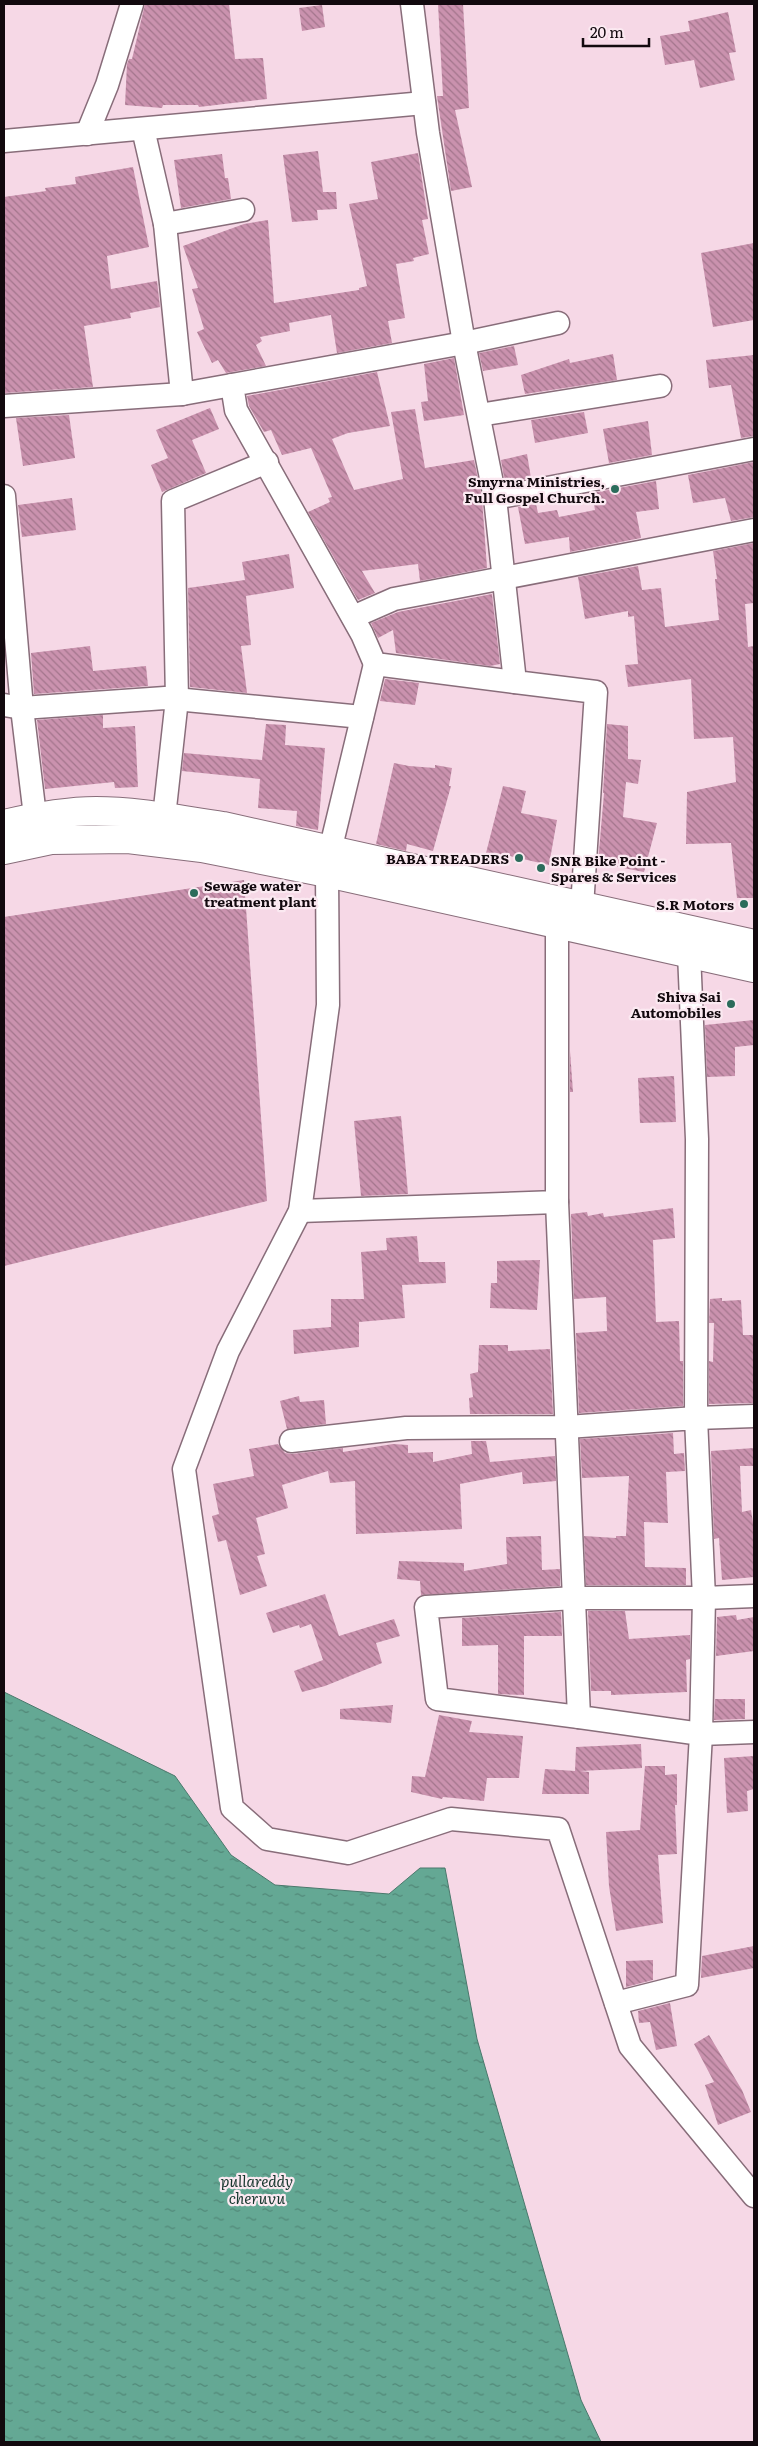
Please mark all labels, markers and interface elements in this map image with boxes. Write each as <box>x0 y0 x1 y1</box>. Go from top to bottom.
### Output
scale bar <box>583 15 649 47</box>
text: 20 m <box>590 20 624 43</box>
place label: Smyrna Ministries, Full Gospel Church. <box>465 471 605 507</box>
marker: Smyrna Ministries, Full Gospel Church. <box>609 483 621 495</box>
place label: BABA TREADERS <box>386 848 509 868</box>
place label: SNR Bike Point - Spares & Services <box>551 850 676 886</box>
marker: BABA TREADERS <box>513 852 525 864</box>
marker: SNR Bike Point - Spares & Services <box>535 862 547 874</box>
place label: Sewage water treatment plant <box>204 875 317 911</box>
marker: Sewage water treatment plant <box>188 887 200 899</box>
place label: S.R Motors <box>656 894 734 914</box>
marker: S.R Motors <box>738 898 750 910</box>
place label: Shiva Sai Automobiles <box>631 986 721 1022</box>
marker: Shiva Sai Automobiles <box>725 998 737 1010</box>
water label: pullareddy cheruvu <box>221 2169 293 2209</box>

